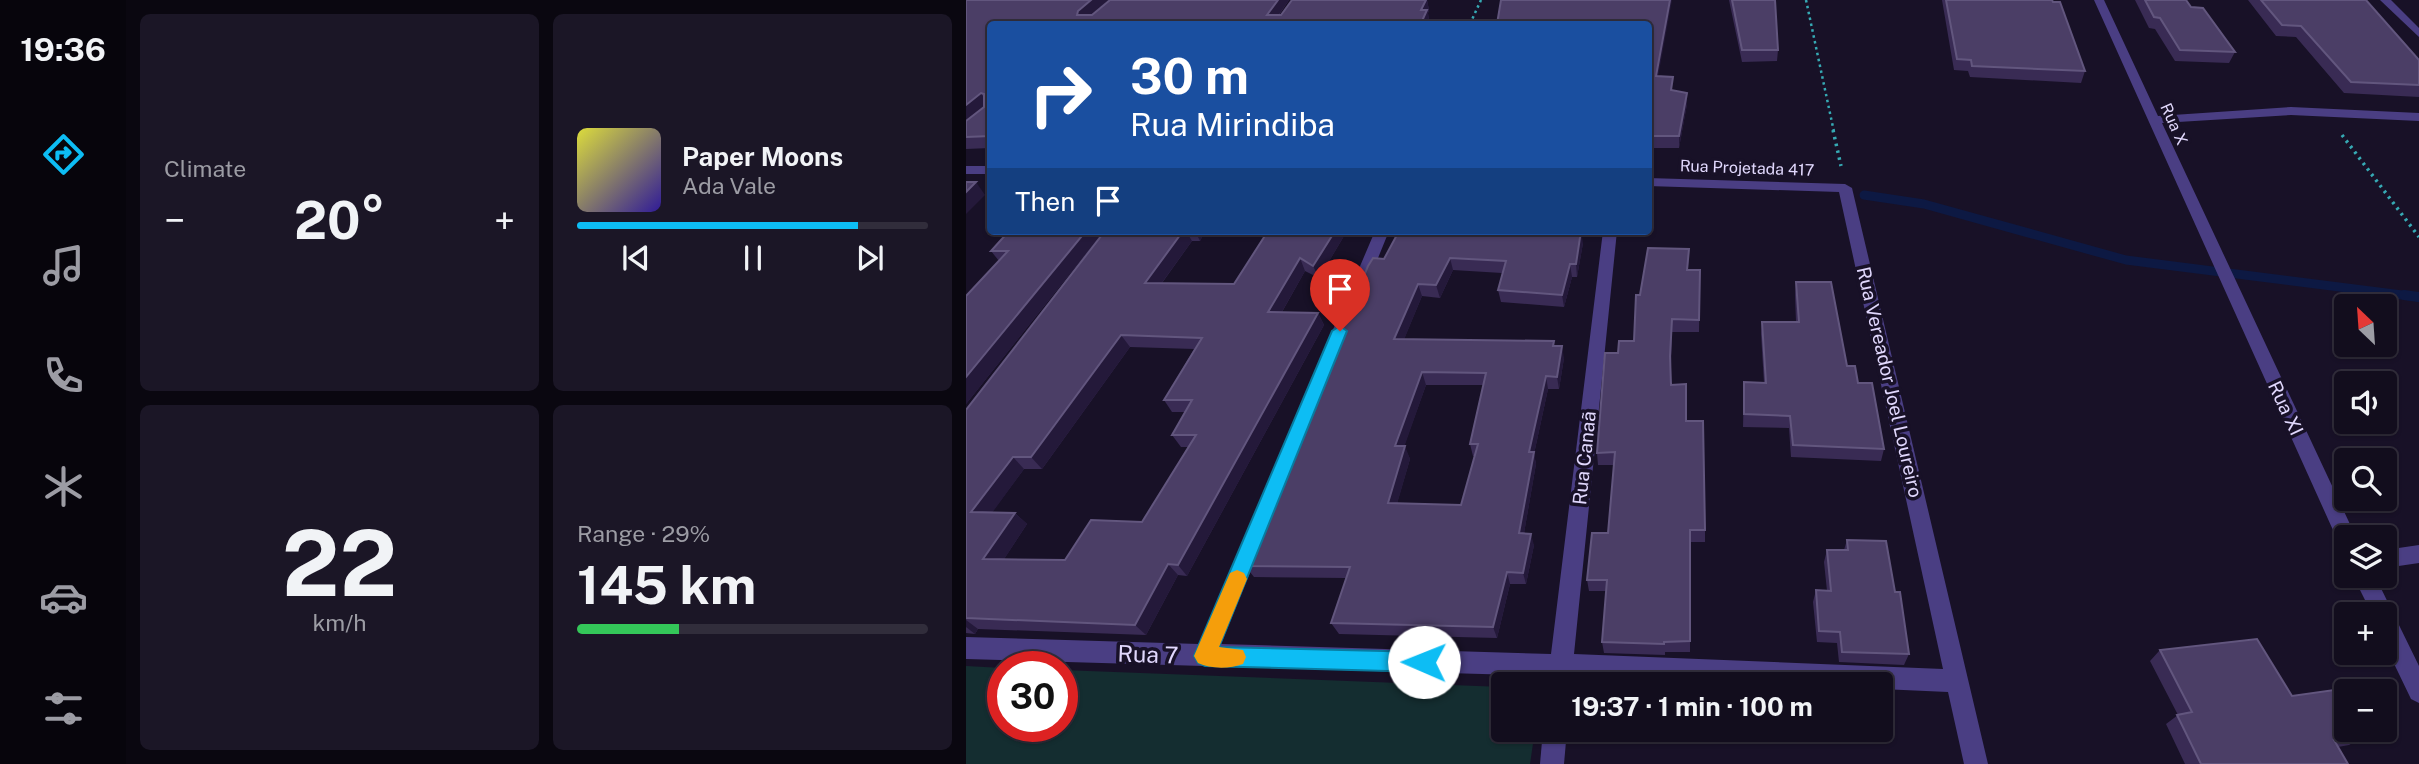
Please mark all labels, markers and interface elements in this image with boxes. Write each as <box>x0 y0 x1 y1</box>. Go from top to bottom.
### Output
text: 19:36 <box>20 31 106 68</box>
text: 30 m <box>1130 47 1249 105</box>
icon: right <box>1015 49 1106 140</box>
street label: Rua X <box>2156 100 2192 148</box>
text: Rua Mirindiba <box>1130 106 1335 143</box>
icon: directions <box>39 130 88 179</box>
text: Paper Moons <box>682 141 843 172</box>
text: Climate <box>164 155 246 182</box>
street label: Rua Projetada 417 <box>1679 156 1815 180</box>
text: Ada Vale <box>682 172 776 199</box>
icon: arrive <box>1089 182 1127 220</box>
text: Then <box>1015 186 1075 217</box>
text: 20° <box>294 190 385 251</box>
text: − <box>164 198 185 243</box>
text: + <box>494 198 515 243</box>
icon: previous <box>617 239 655 277</box>
icon: pause <box>734 239 772 277</box>
icon: next <box>851 239 889 277</box>
icon: music <box>39 241 88 290</box>
pin <box>1310 259 1370 331</box>
street label: Rua Vereador Joel Loureiro <box>1853 264 1927 500</box>
icon: arrive <box>1321 270 1359 308</box>
north arrow <box>2334 294 2398 357</box>
map controls <box>2334 294 2397 742</box>
icon: phone <box>39 351 88 400</box>
button: sound <box>2334 371 2397 434</box>
street label: Rua XI <box>2264 377 2308 439</box>
street label: Rua Canaã <box>1568 410 1600 506</box>
button: search <box>2334 448 2397 511</box>
icon: climate <box>39 462 88 511</box>
text: 22 <box>282 510 397 616</box>
text: Range · 29% <box>577 520 710 547</box>
button: layers <box>2334 525 2397 588</box>
text: 145 km <box>577 555 756 616</box>
icon: car <box>39 573 88 622</box>
button: + <box>2334 602 2397 665</box>
text: km/h <box>312 609 367 636</box>
position arrow <box>1387 625 1461 699</box>
street label: Rua 7 <box>1117 639 1179 669</box>
speed limit sign: 30 <box>987 651 1078 742</box>
button: − <box>2334 679 2397 742</box>
icon: filters <box>39 684 88 733</box>
text: 19:37 · 1 min · 100 m <box>1571 691 1813 722</box>

